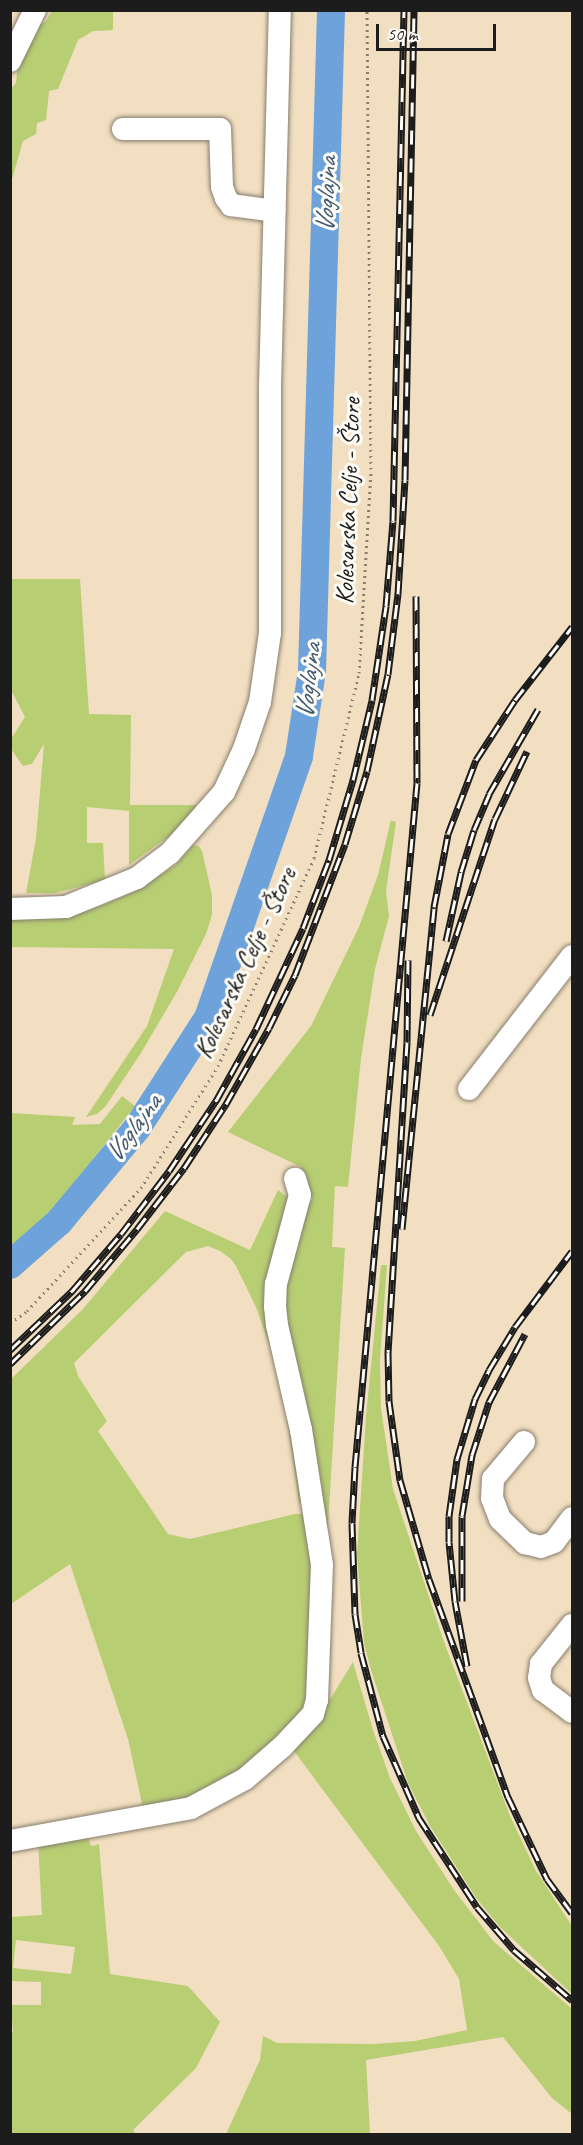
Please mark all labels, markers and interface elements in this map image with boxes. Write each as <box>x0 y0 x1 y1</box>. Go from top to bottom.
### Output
scale bar <box>379 12 499 50</box>
text: 50 m <box>387 23 418 45</box>
water label: Voglajna <box>308 157 344 233</box>
street label: Kolesarska Celje - Štore <box>329 397 367 605</box>
water label: Voglajna <box>288 642 328 720</box>
street label: Kolesarska Celje - Štore <box>187 863 303 1063</box>
water label: Voglajna <box>98 1088 168 1168</box>

